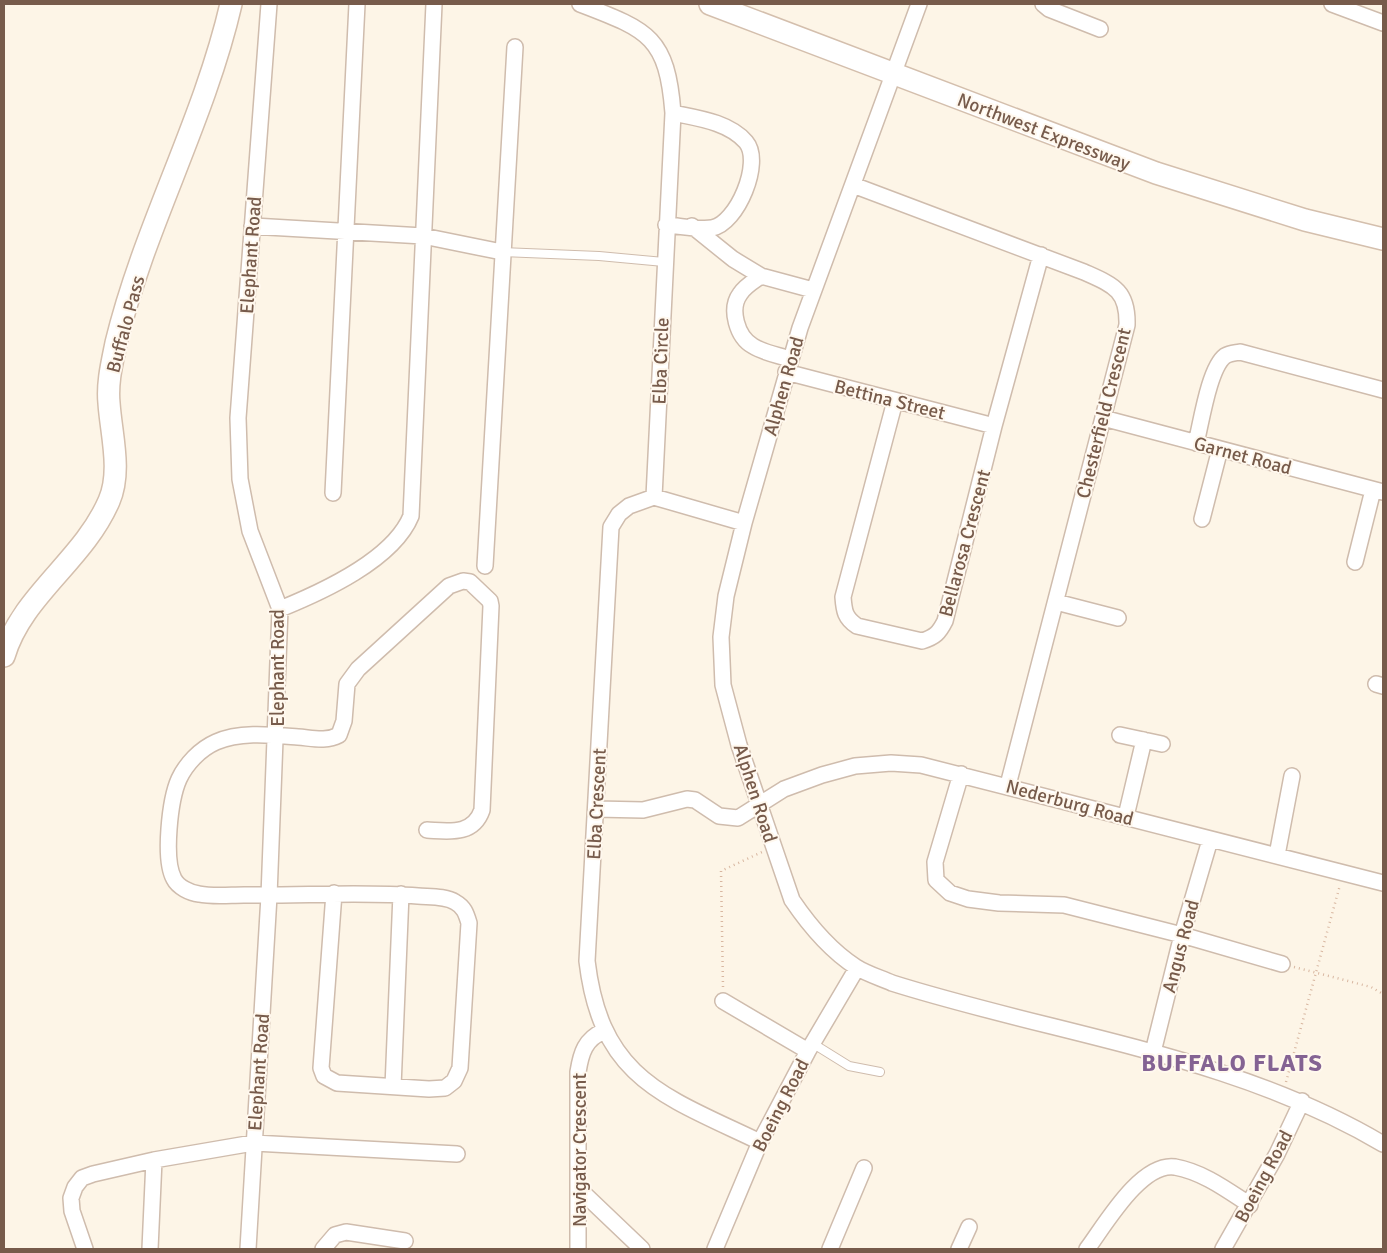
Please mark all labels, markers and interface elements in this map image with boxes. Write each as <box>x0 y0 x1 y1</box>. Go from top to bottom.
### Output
street label: Northwest Expressway <box>954 88 1134 176</box>
street label: Elephant Road <box>235 196 267 315</box>
street label: Buffalo Pass <box>101 273 150 376</box>
street label: Elba Circle <box>647 317 675 405</box>
street label: Chesterfield Crescent <box>1071 325 1137 501</box>
street label: Alphen Road <box>758 334 810 439</box>
street label: Bettina Street <box>832 375 948 425</box>
street label: Garnet Road <box>1191 431 1294 481</box>
street label: Bellarosa Crescent <box>934 467 996 620</box>
street label: Elephant Road <box>266 609 290 727</box>
street label: Alphen Road <box>728 741 782 846</box>
street label: Elba Crescent <box>582 747 612 860</box>
street label: Nederburg Road <box>1003 774 1136 832</box>
street label: Angus Road <box>1157 897 1205 996</box>
street label: Elephant Road <box>243 1013 275 1132</box>
district label: BUFFALO FLATS <box>1141 1048 1323 1078</box>
street label: Boeing Road <box>747 1055 815 1156</box>
street label: Navigator Crescent <box>568 1073 592 1227</box>
street label: Boeing Road <box>1230 1126 1298 1227</box>

